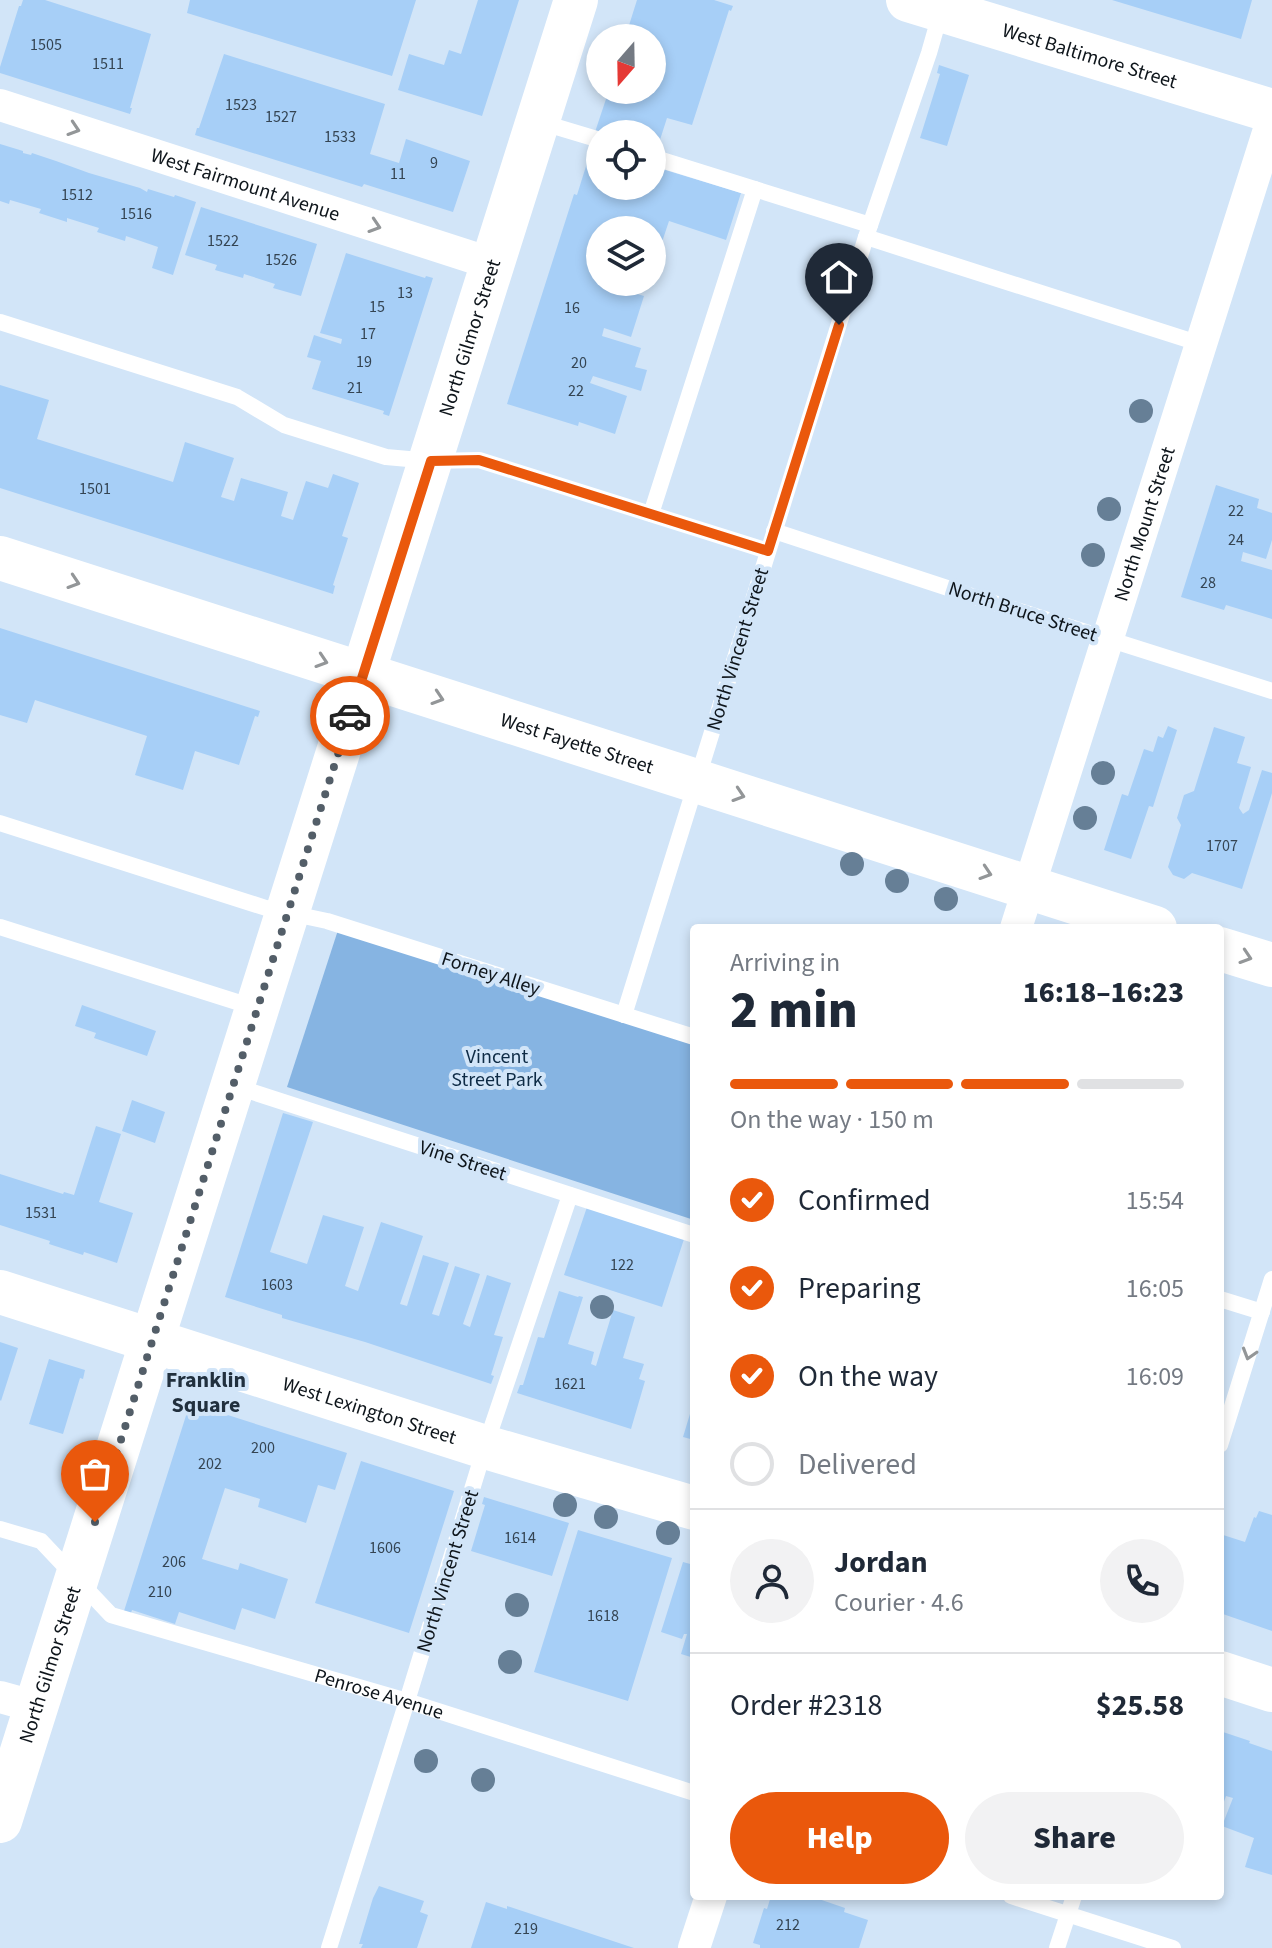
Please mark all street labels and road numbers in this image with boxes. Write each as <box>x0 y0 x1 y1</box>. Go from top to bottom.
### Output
street label: West Baltimore Street <box>999 17 1180 96</box>
street label: West Fairmount Avenue <box>147 142 344 229</box>
street label: North Gilmor Street <box>432 255 508 420</box>
street label: North Mount Street <box>1107 443 1183 605</box>
street label: North Vincent Street <box>700 564 776 734</box>
street label: North Bruce Street <box>945 575 1101 649</box>
street label: West Fayette Street <box>496 706 657 782</box>
street label: Forney Alley <box>438 945 544 1003</box>
street label: Vine Street <box>415 1134 510 1188</box>
street label: West Lexington Street <box>279 1370 460 1452</box>
street label: North Vincent Street <box>410 1486 486 1656</box>
street label: North Gilmor Street <box>12 1583 88 1747</box>
street label: Penrose Avenue <box>311 1662 447 1727</box>

